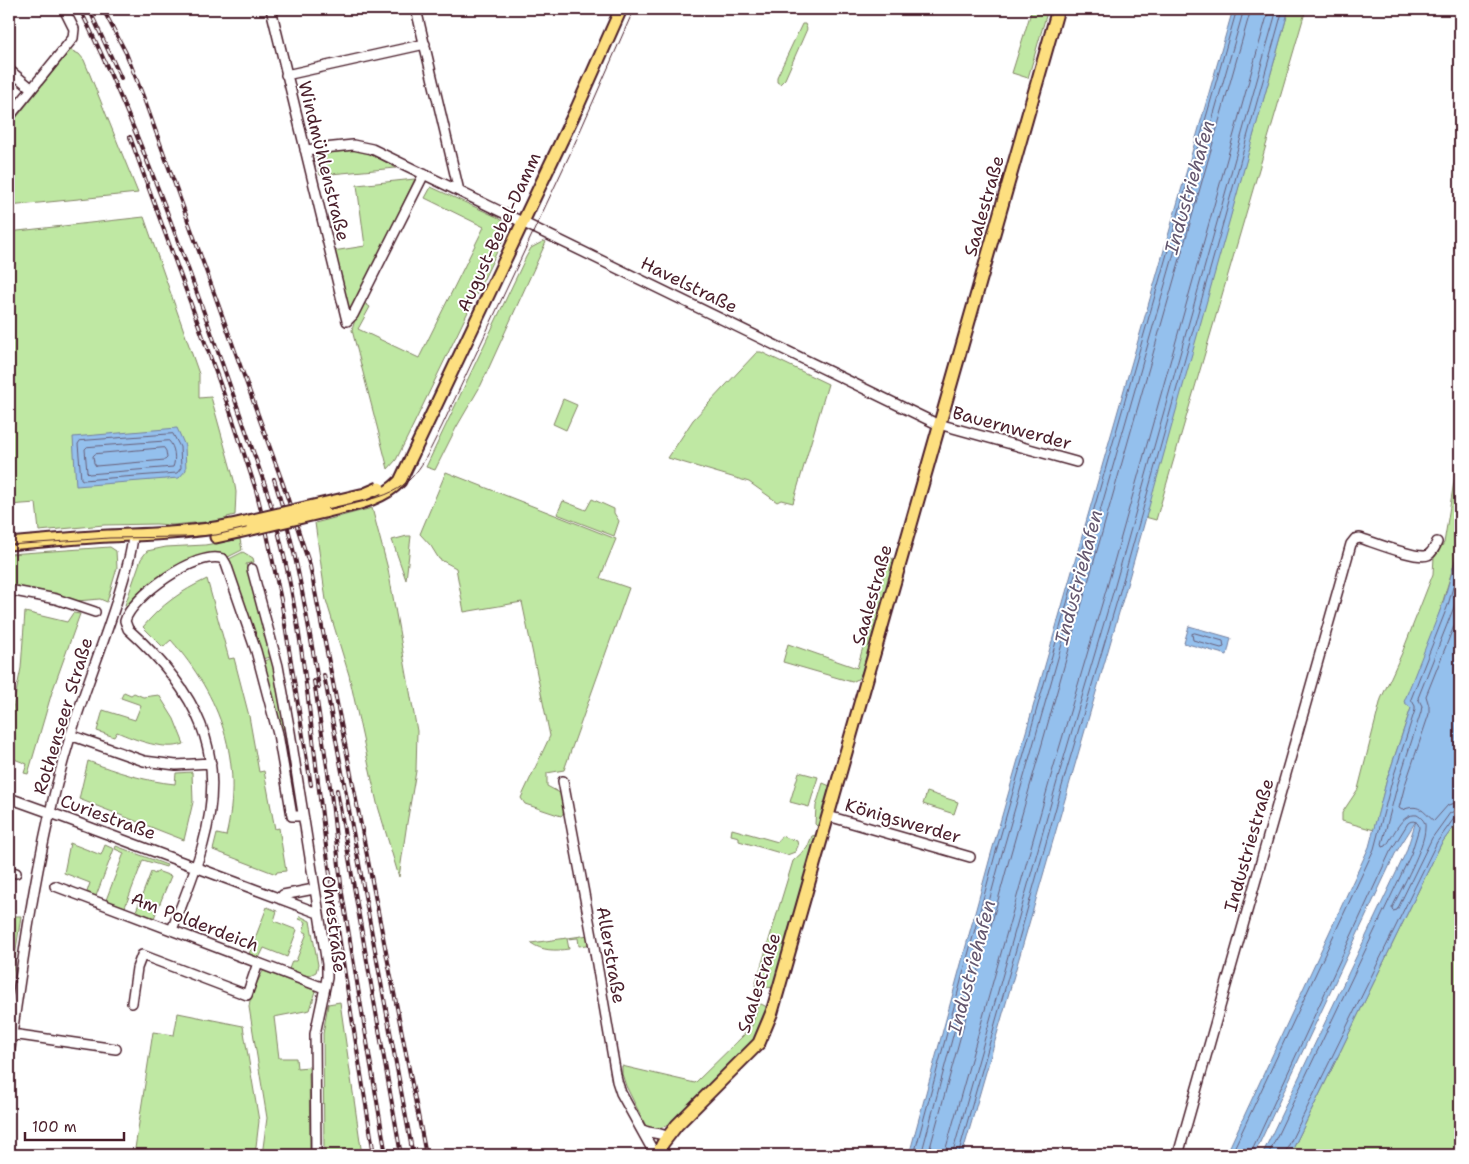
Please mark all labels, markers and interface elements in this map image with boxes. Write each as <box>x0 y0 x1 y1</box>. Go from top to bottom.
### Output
street label: Windmühlenstraße <box>293 79 355 243</box>
water label: Industriehafen <box>1158 117 1221 258</box>
street label: August-Bebel-Damm <box>451 148 547 316</box>
street label: Saalestraße <box>958 153 1010 259</box>
street label: Havelstraße <box>637 251 741 319</box>
street label: Bauernwerder <box>950 401 1074 455</box>
water label: Industriehafen <box>1048 507 1108 648</box>
street label: Saalestraße <box>846 542 898 648</box>
street label: Rothenseer Straße <box>28 634 98 798</box>
street label: Industriestraße <box>1219 776 1279 914</box>
street label: Curiestraße <box>57 789 159 845</box>
street label: Königswerder <box>842 793 964 849</box>
street label: Ohrestraße <box>316 874 352 974</box>
street label: Am Polderdeich <box>128 887 262 957</box>
water label: Industriehafen <box>941 897 1001 1038</box>
street label: Allerstraße <box>591 905 631 1005</box>
street label: Saalestraße <box>732 930 786 1036</box>
scale bar <box>25 1109 124 1141</box>
text: 100 m <box>32 1117 77 1137</box>

